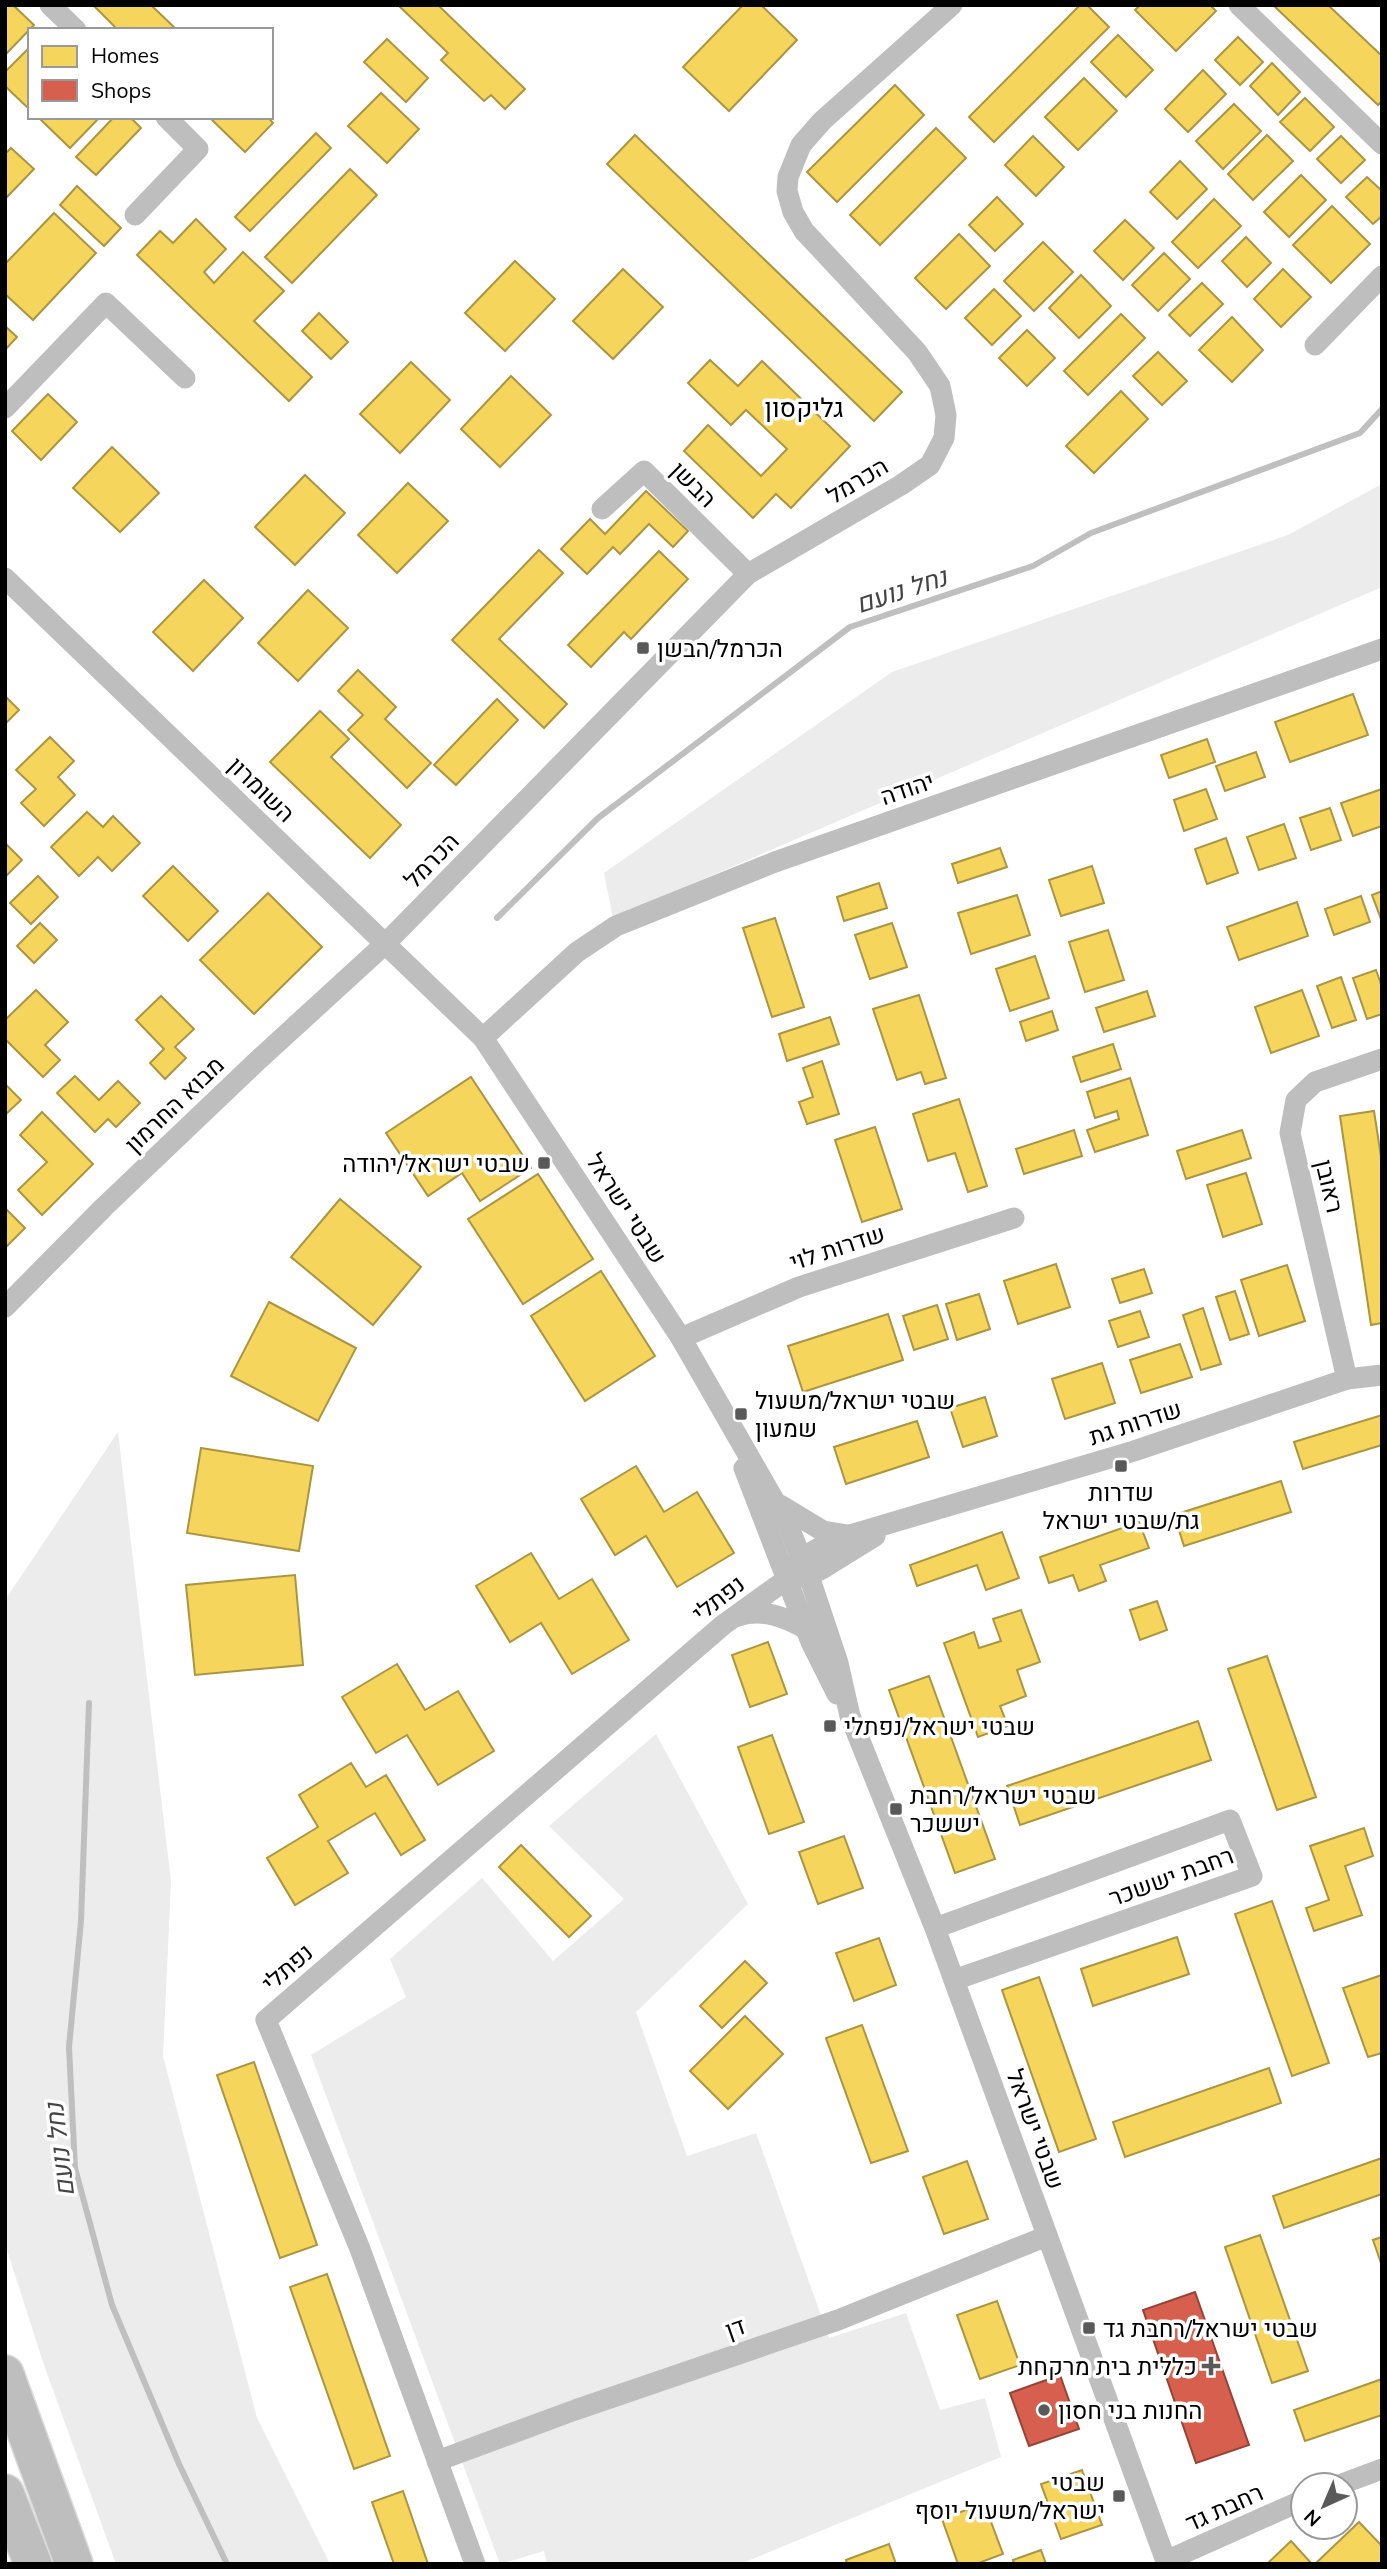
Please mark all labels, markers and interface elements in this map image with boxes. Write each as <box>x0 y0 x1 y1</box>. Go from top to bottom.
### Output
legend <box>28 28 273 119</box>
text: Homes <box>91 42 159 68</box>
text: Shops <box>91 77 151 103</box>
district label: גליקסון <box>764 391 844 424</box>
street label: הכרמל <box>821 450 893 510</box>
street label: הבשן <box>665 455 723 513</box>
water label: נחל נועם <box>851 559 952 620</box>
place label: הכרמל/הבשן <box>657 633 783 663</box>
marker: הכרמל/הבשן <box>635 640 651 656</box>
street label: השומרון <box>222 750 302 828</box>
street label: יהודה <box>876 765 938 811</box>
street label: הכרמל <box>397 826 465 894</box>
street label: מבוא החרמון <box>118 1049 230 1159</box>
street label: שבטי ישראל <box>580 1147 674 1269</box>
place label: שבטי ישראל/יהודה <box>342 1148 530 1178</box>
marker: שבטי ישראל/יהודה <box>536 1155 552 1171</box>
street label: ראובן <box>1309 1156 1351 1216</box>
street label: שדרות לוי <box>786 1218 888 1276</box>
place label: שבטי ישראל/משעול שמעון <box>755 1385 955 1443</box>
street label: שדרות גת <box>1085 1393 1185 1451</box>
marker: שבטי ישראל/משעול שמעון <box>733 1406 749 1422</box>
marker: שדרות גת/שבטי ישראל <box>1113 1458 1129 1474</box>
place label: שדרות גת/שבטי ישראל <box>1043 1477 1199 1535</box>
street label: נפתלי <box>686 1568 750 1628</box>
place label: שבטי ישראל/נפתלי <box>844 1711 1035 1741</box>
marker: שבטי ישראל/נפתלי <box>822 1718 838 1734</box>
place label: שבטי ישראל/רחבת יששכר <box>910 1780 1097 1838</box>
marker: שבטי ישראל/רחבת יששכר <box>888 1801 904 1817</box>
street label: רחבת יששכר <box>1105 1840 1237 1912</box>
street label: נפתלי <box>255 1937 319 1997</box>
street label: שבטי ישראל <box>1000 2065 1072 2193</box>
water label: נחל נועם <box>37 2100 81 2199</box>
street label: דן <box>721 2310 749 2344</box>
place label: שבטי ישראל/רחבת גד <box>1103 2313 1318 2343</box>
marker: שבטי ישראל/רחבת גד <box>1081 2320 1097 2336</box>
place label: כללית בית מרקחת <box>1018 2351 1197 2381</box>
marker: כללית בית מרקחת <box>1203 2358 1219 2374</box>
place label: החנות בני חסון <box>1058 2395 1202 2425</box>
marker: החנות בני חסון <box>1036 2402 1052 2418</box>
place label: שבטי ישראל/משעול יוסף <box>915 2467 1105 2525</box>
north arrow <box>1289 2471 1359 2541</box>
street label: רחבת גד <box>1180 2477 1268 2537</box>
marker: שבטי ישראל/משעול יוסף <box>1111 2488 1127 2504</box>
text: N <box>1299 2505 1326 2532</box>

